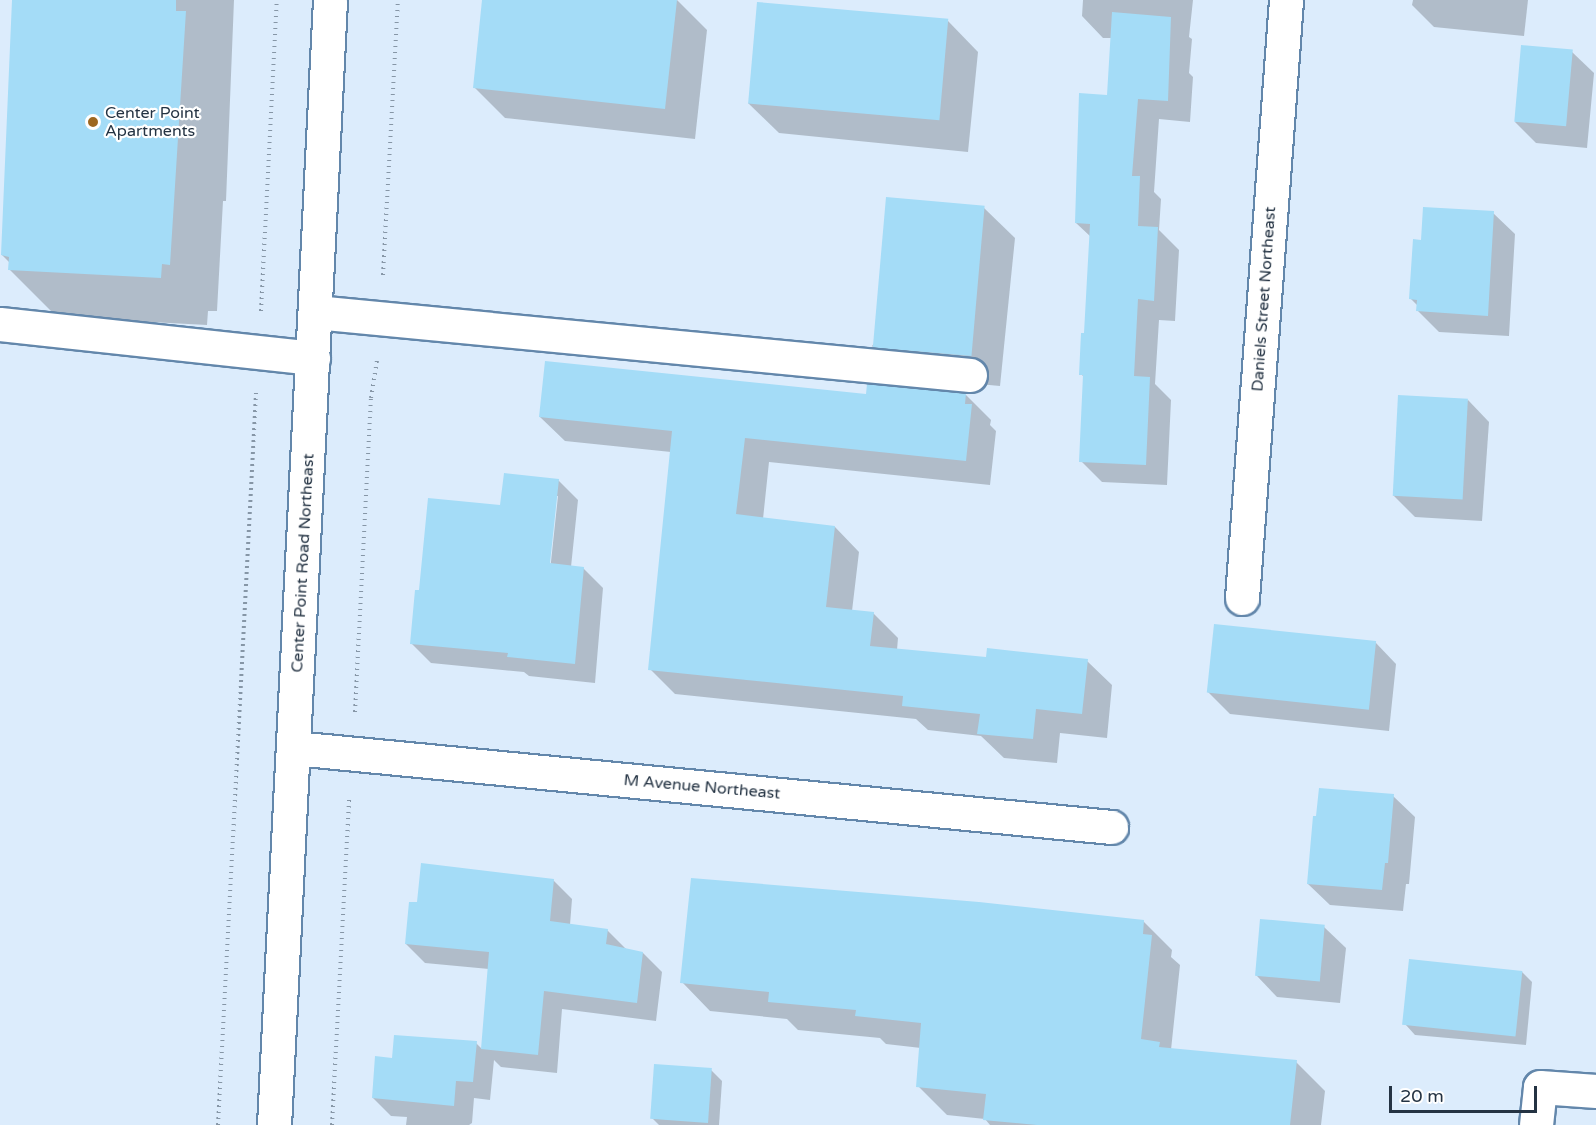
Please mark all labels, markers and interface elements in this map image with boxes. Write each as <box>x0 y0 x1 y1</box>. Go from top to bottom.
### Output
place label: Center Point Apartments <box>105 103 200 141</box>
marker: Center Point Apartments <box>86 115 100 129</box>
street label: Daniels Street Northeast <box>1248 206 1280 392</box>
street label: Center Point Road Northeast <box>288 453 318 673</box>
street label: M Avenue Northeast <box>623 771 781 803</box>
scale bar <box>1392 1074 1540 1112</box>
text: 20 m <box>1400 1085 1444 1107</box>

